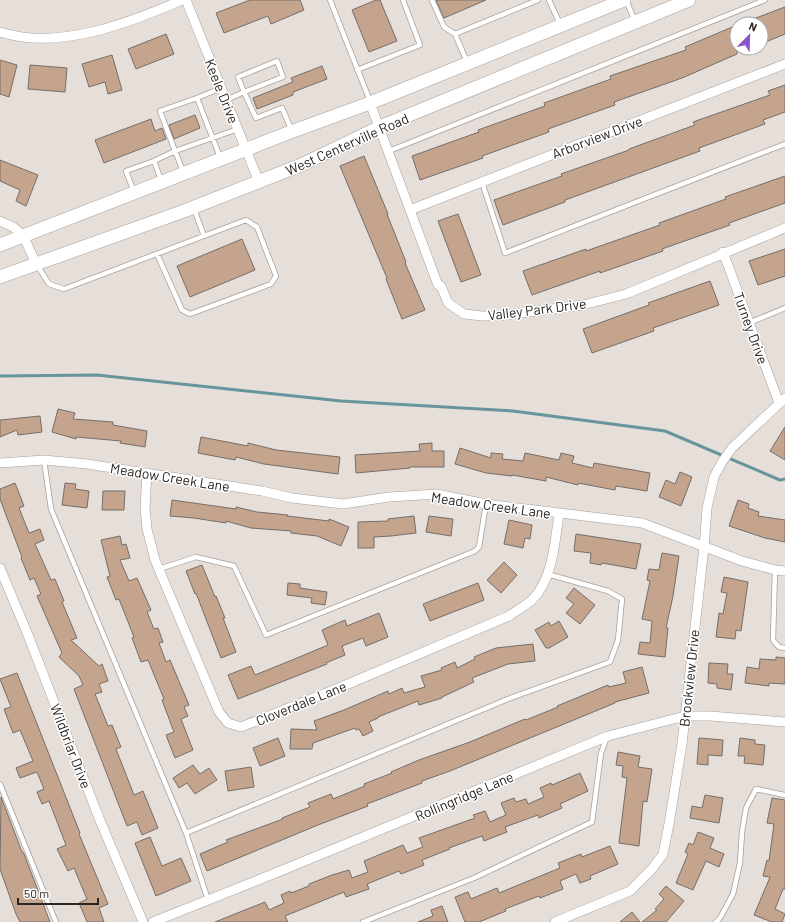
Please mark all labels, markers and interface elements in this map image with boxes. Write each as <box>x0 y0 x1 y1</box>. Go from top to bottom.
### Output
north arrow <box>729 16 769 56</box>
text: N <box>747 19 759 34</box>
street label: Keele Drive <box>201 56 243 126</box>
street label: West Centerville Road <box>283 109 411 179</box>
street label: Arborview Drive <box>549 112 645 162</box>
street label: Turney Drive <box>730 290 772 366</box>
street label: Valley Park Drive <box>487 295 587 323</box>
street label: Meadow Creek Lane <box>109 459 231 495</box>
street label: Meadow Creek Lane <box>430 488 552 522</box>
street label: Brookview Drive <box>675 629 703 727</box>
street label: Cloverdale Lane <box>253 677 349 729</box>
street label: Wildbriar Drive <box>47 701 95 791</box>
street label: Rollingridge Lane <box>412 768 516 824</box>
scale bar <box>18 880 98 906</box>
text: 50 m <box>24 886 49 900</box>

